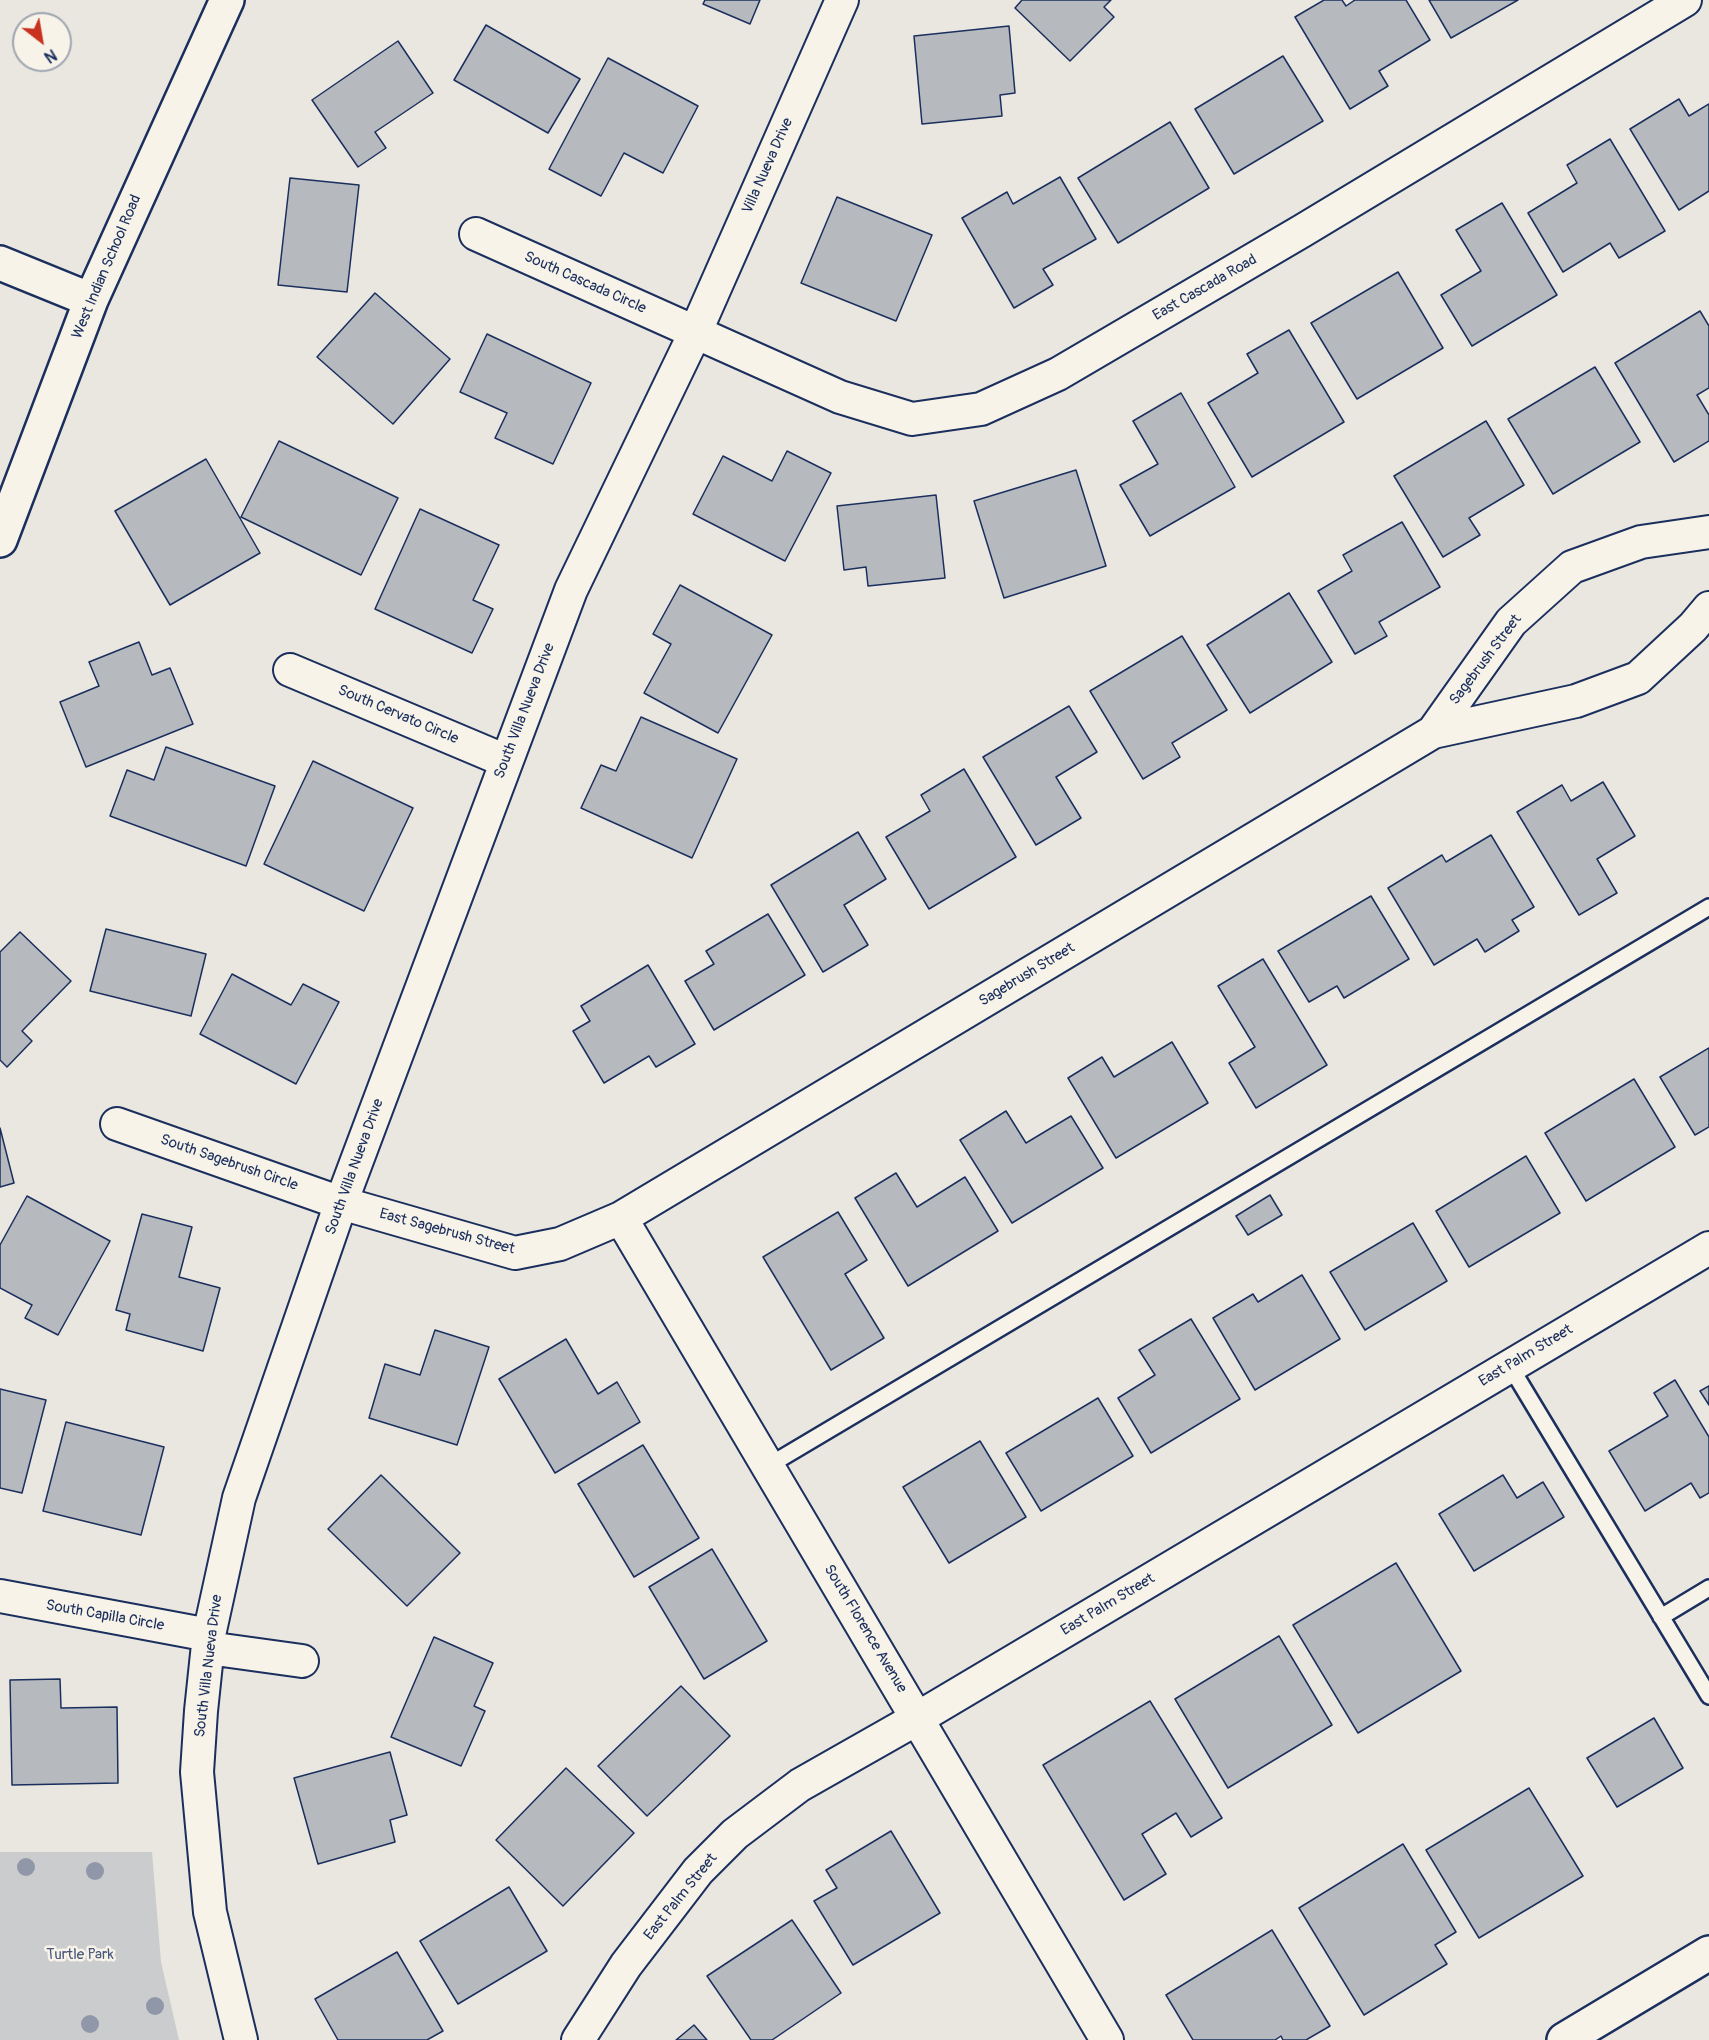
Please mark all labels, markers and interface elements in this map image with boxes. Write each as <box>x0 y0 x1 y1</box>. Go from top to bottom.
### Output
north arrow <box>12 12 72 72</box>
text: N <box>40 44 60 67</box>
street label: Villa Nueva Drive <box>739 115 797 217</box>
street label: West Indian School Road <box>69 192 145 342</box>
street label: South Cascada Circle <box>521 248 649 318</box>
street label: East Cascada Road <box>1150 251 1260 325</box>
street label: Sagebrush Street <box>1446 611 1526 709</box>
street label: South Villa Nueva Drive <box>491 641 559 781</box>
street label: South Cervato Circle <box>335 681 461 749</box>
street label: Sagebrush Street <box>976 939 1078 1011</box>
street label: South Villa Nueva Drive <box>322 1096 388 1238</box>
street label: South Sagebrush Circle <box>158 1131 300 1195</box>
street label: East Sagebrush Street <box>377 1205 517 1259</box>
street label: East Palm Street <box>1476 1321 1576 1391</box>
street label: South Florence Avenue <box>820 1562 910 1696</box>
street label: East Palm Street <box>1058 1570 1158 1640</box>
street label: South Villa Nueva Drive <box>191 1594 227 1738</box>
street label: South Capilla Circle <box>44 1597 166 1635</box>
street label: East Palm Street <box>641 1850 721 1944</box>
park label: Turtle Park <box>46 1946 114 1964</box>

